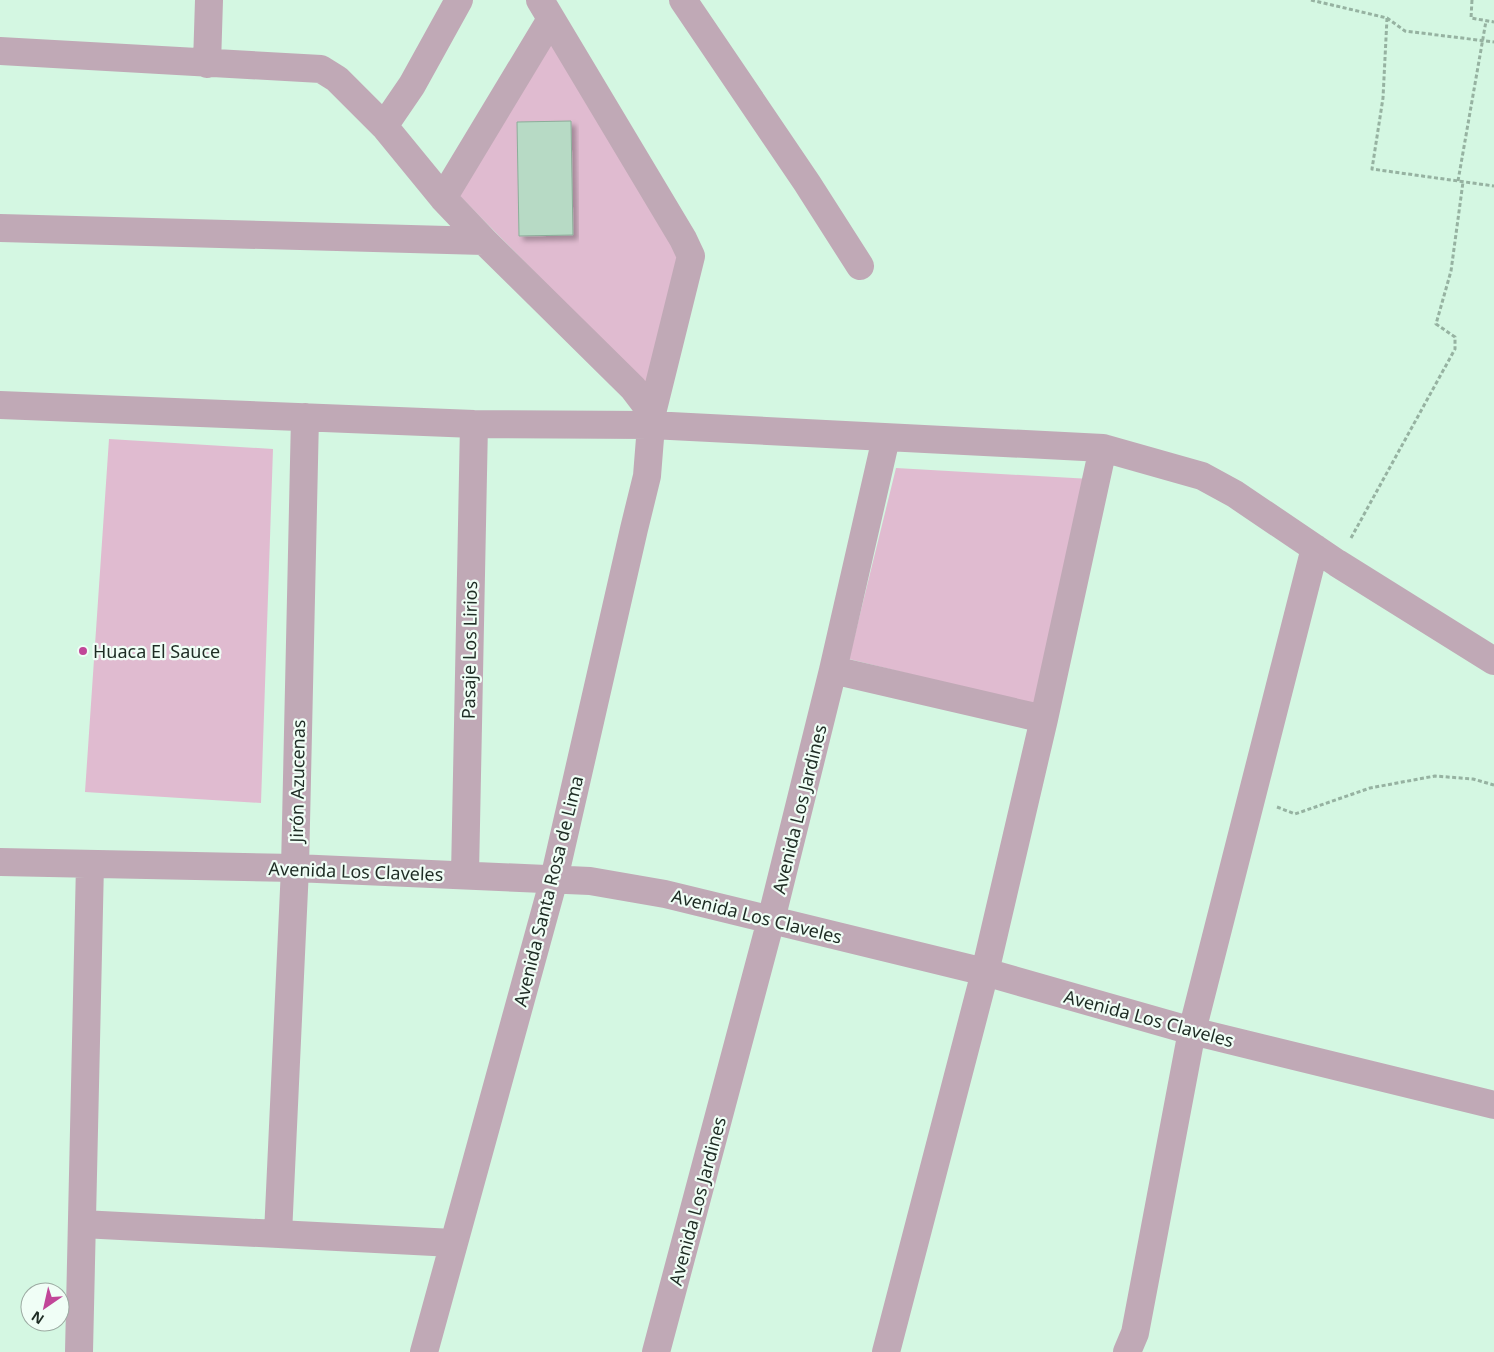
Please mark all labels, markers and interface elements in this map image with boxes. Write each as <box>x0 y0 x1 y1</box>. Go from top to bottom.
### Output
street label: Pasaje Los Lirios <box>456 581 482 719</box>
place label: Huaca El Sauce <box>93 639 220 663</box>
marker: Huaca El Sauce <box>77 645 89 657</box>
street label: Jirón Azucenas <box>284 719 310 845</box>
street label: Avenida Los Jardines <box>766 722 832 896</box>
street label: Avenida Santa Rosa de Lima <box>508 773 588 1009</box>
street label: Avenida Los Claveles <box>268 856 444 886</box>
street label: Avenida Los Claveles <box>669 883 845 949</box>
street label: Avenida Los Claveles <box>1061 984 1237 1052</box>
street label: Avenida Los Jardines <box>663 1114 731 1288</box>
north arrow <box>20 1282 70 1332</box>
text: N <box>27 1307 47 1329</box>

